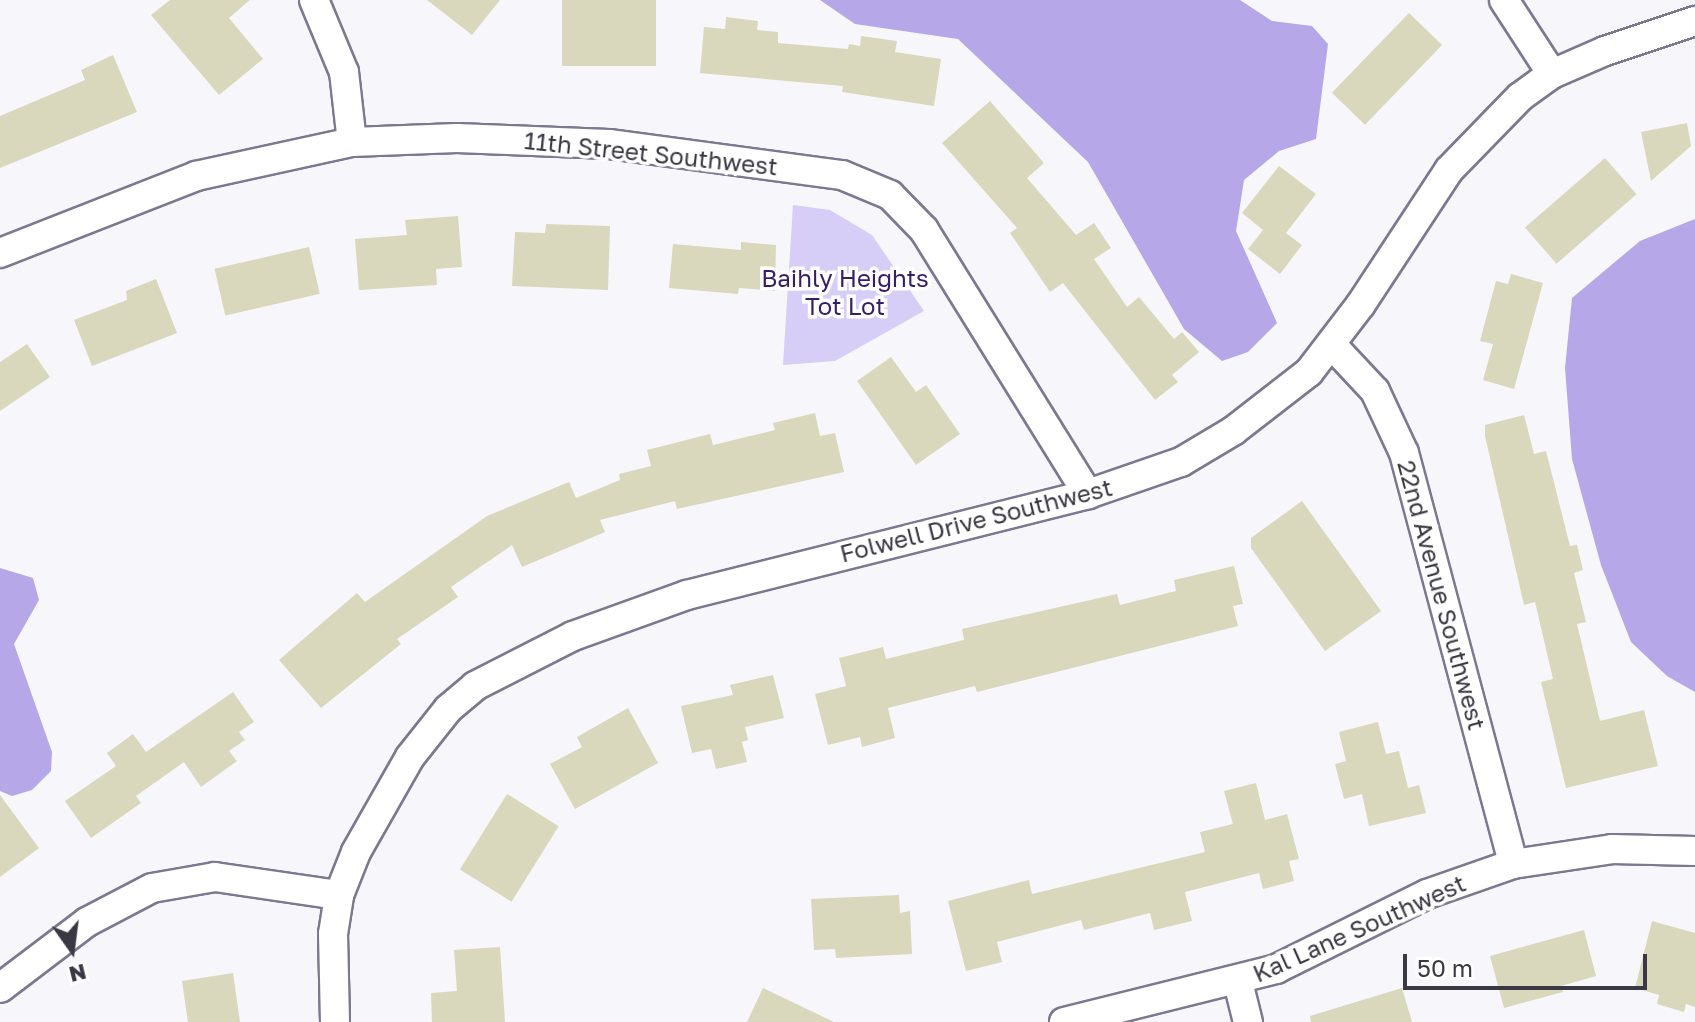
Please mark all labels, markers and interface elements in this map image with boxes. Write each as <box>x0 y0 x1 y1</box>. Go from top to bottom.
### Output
street label: 11th Street Southwest <box>523 125 779 181</box>
park label: Baihly Heights Tot Lot <box>761 264 929 320</box>
street label: 22nd Avenue Southwest <box>1392 457 1492 733</box>
street label: Folwell Drive Southwest <box>837 472 1115 568</box>
street label: Kal Lane Southwest <box>1248 868 1470 988</box>
north arrow <box>32 910 112 990</box>
scale bar <box>1407 938 1651 988</box>
text: 50 m <box>1417 953 1473 982</box>
text: N <box>67 959 89 989</box>

